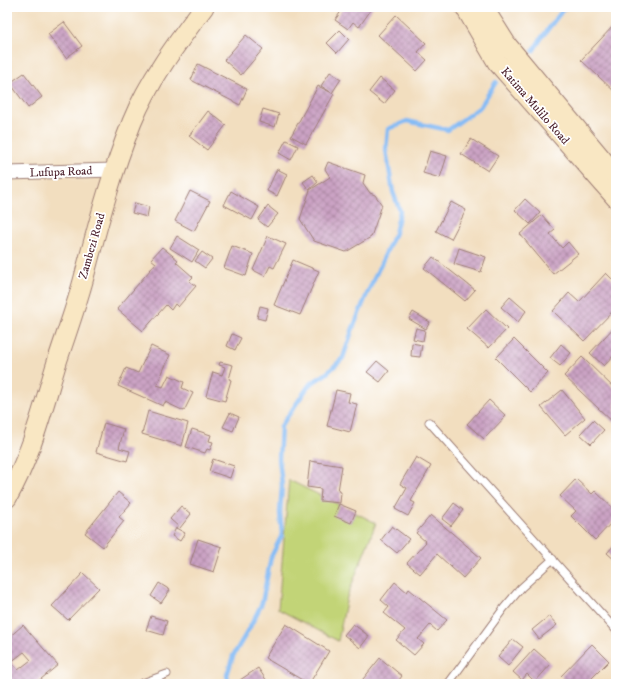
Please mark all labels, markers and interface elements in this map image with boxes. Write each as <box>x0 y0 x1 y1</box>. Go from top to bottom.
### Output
street label: Katima Mulilo Road <box>497 64 573 148</box>
street label: Lufupa Road <box>29 163 93 181</box>
street label: Zambezi Road <box>75 211 109 281</box>

